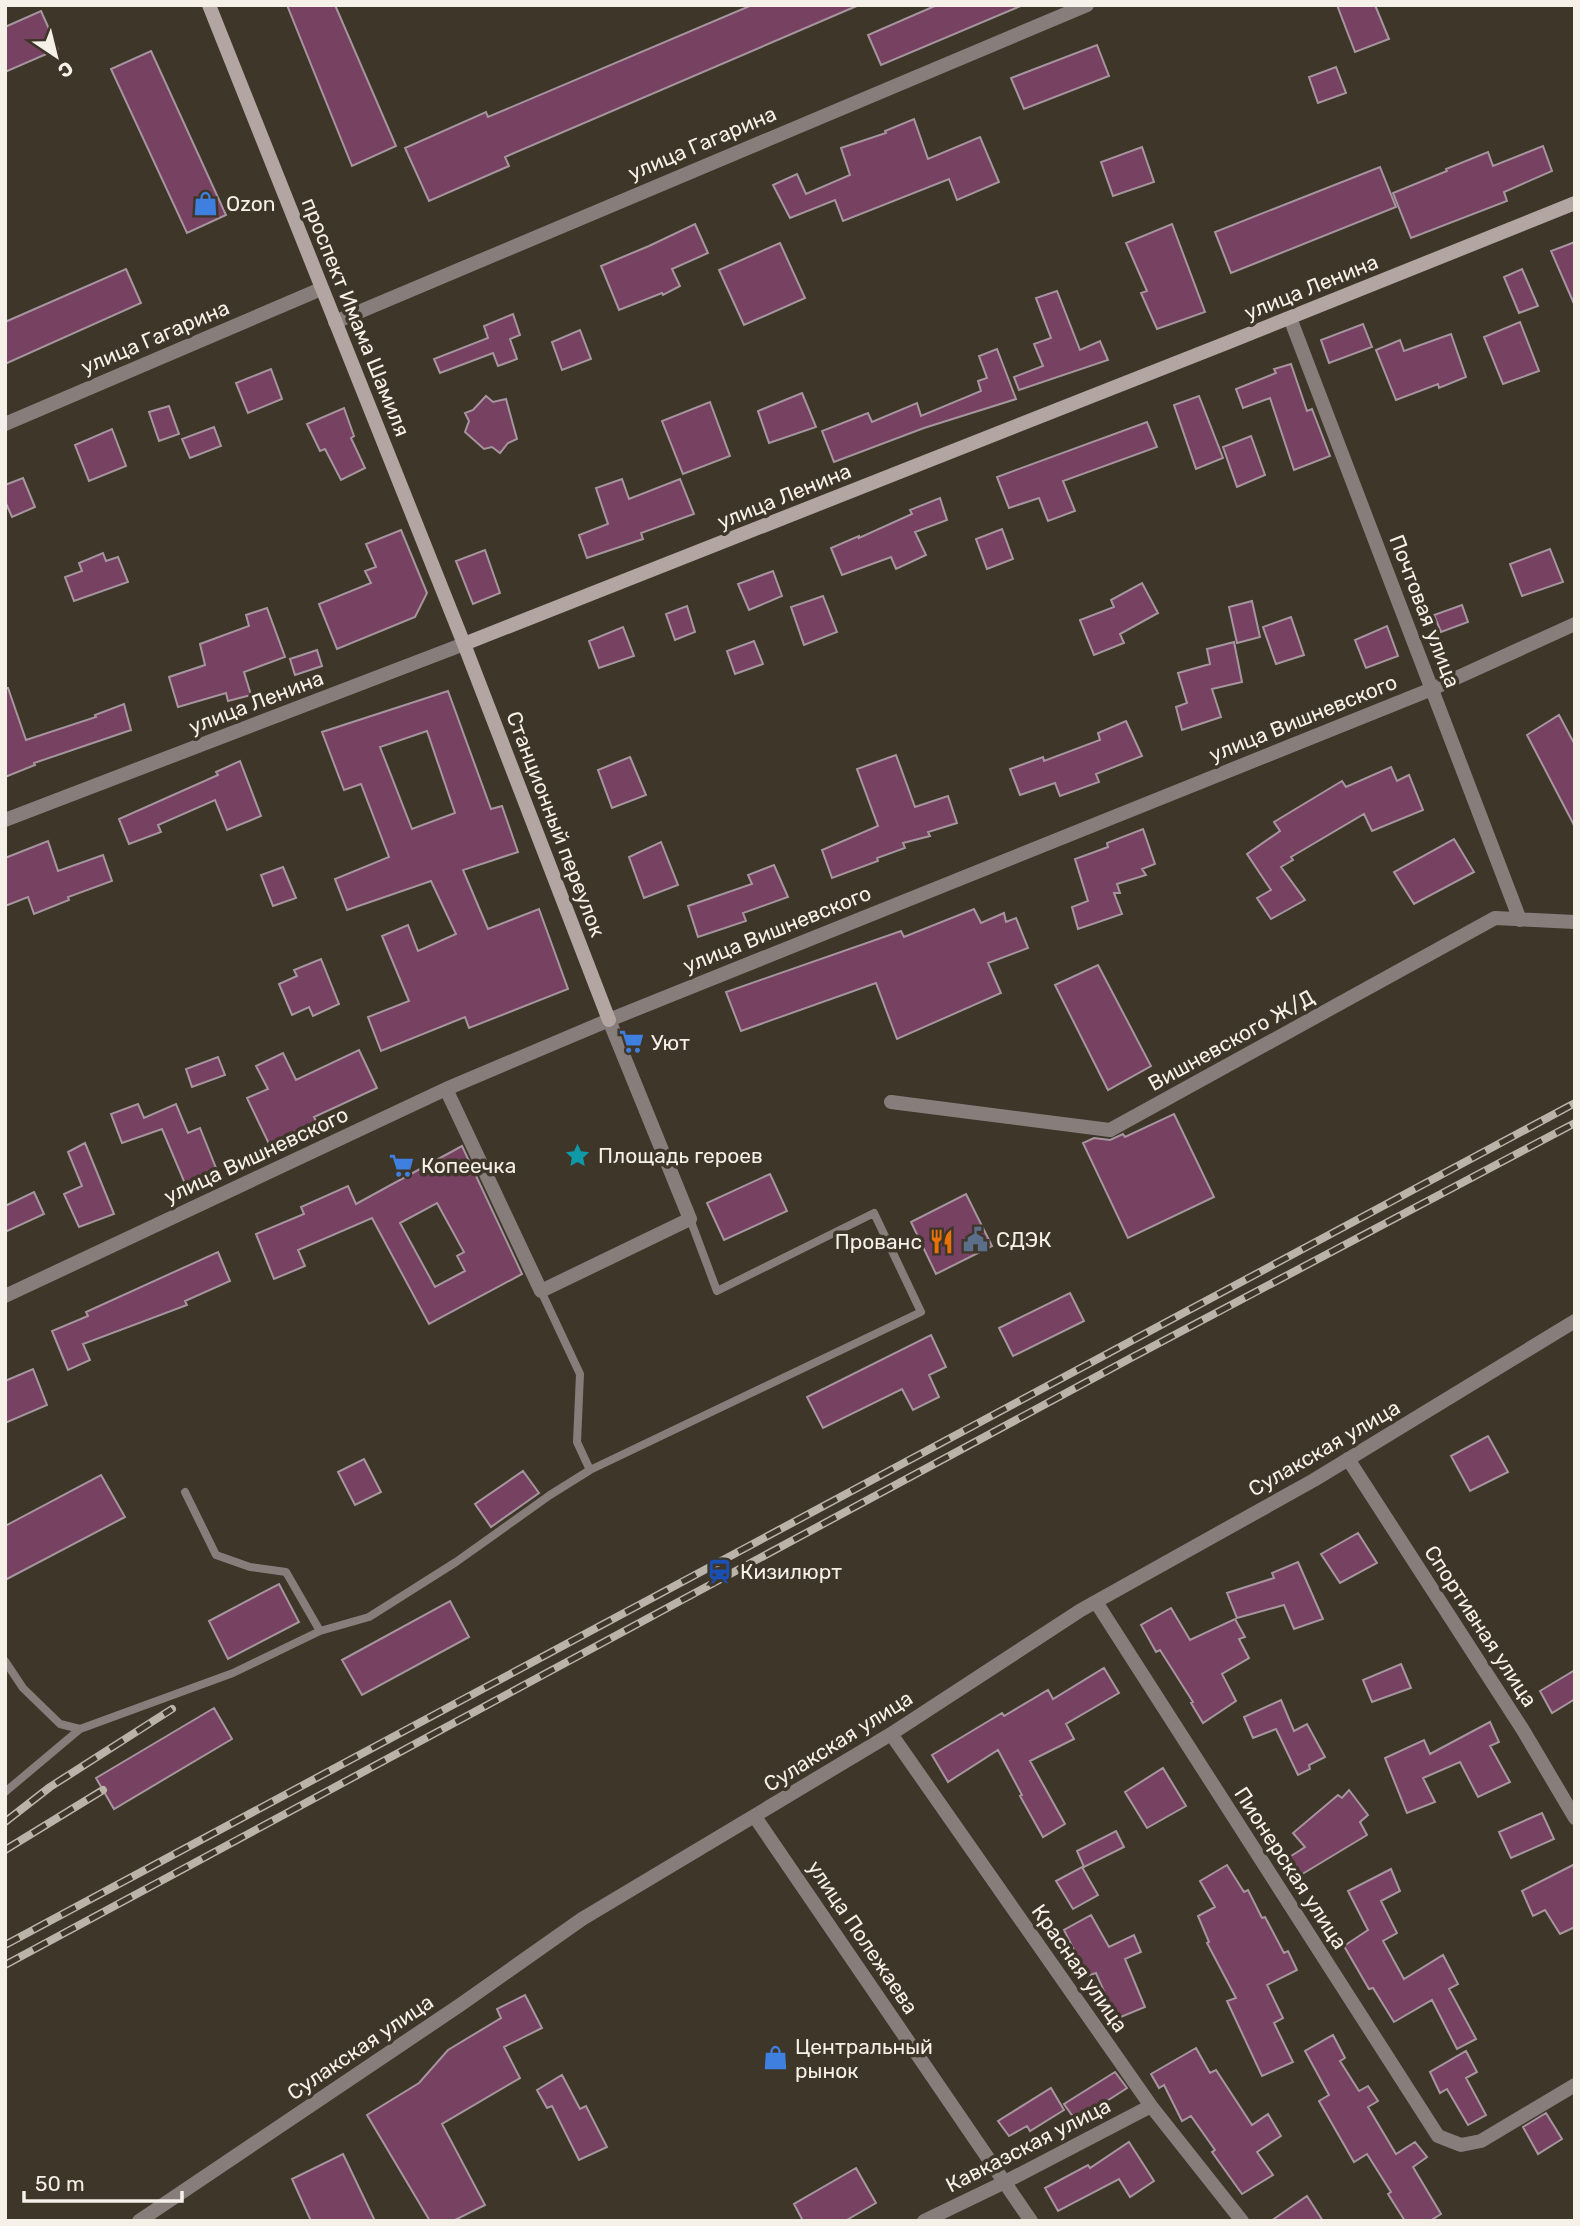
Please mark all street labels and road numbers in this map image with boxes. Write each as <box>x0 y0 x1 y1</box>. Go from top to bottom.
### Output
street label: улица Гагарина <box>624 101 780 185</box>
street label: проспект Имама Шамиля <box>297 194 415 440</box>
street label: улица Ленина <box>1240 249 1382 325</box>
street label: улица Гагарина <box>77 295 233 379</box>
street label: улица Ленина <box>713 458 855 534</box>
street label: Почтовая улица <box>1384 531 1466 691</box>
street label: улица Ленина <box>185 665 327 739</box>
street label: улица Вишневского <box>1205 669 1401 767</box>
street label: Станционный переулок <box>501 708 611 940</box>
street label: улица Вишневского <box>679 880 875 978</box>
street label: Вишневского Ж/Д <box>1144 984 1318 1096</box>
street label: улица Вишневского <box>160 1101 352 1209</box>
street label: Сулакская улица <box>1244 1394 1404 1502</box>
street label: Спортивная улица <box>1419 1540 1543 1712</box>
street label: Сулакская улица <box>759 1685 917 1797</box>
street label: Пионерская улица <box>1229 1782 1353 1954</box>
street label: улица Полежаева <box>802 1855 924 2019</box>
street label: Красная улица <box>1027 1899 1133 2037</box>
street label: Сулакская улица <box>282 1989 438 2105</box>
street label: Кавказская улица <box>941 2093 1115 2197</box>

